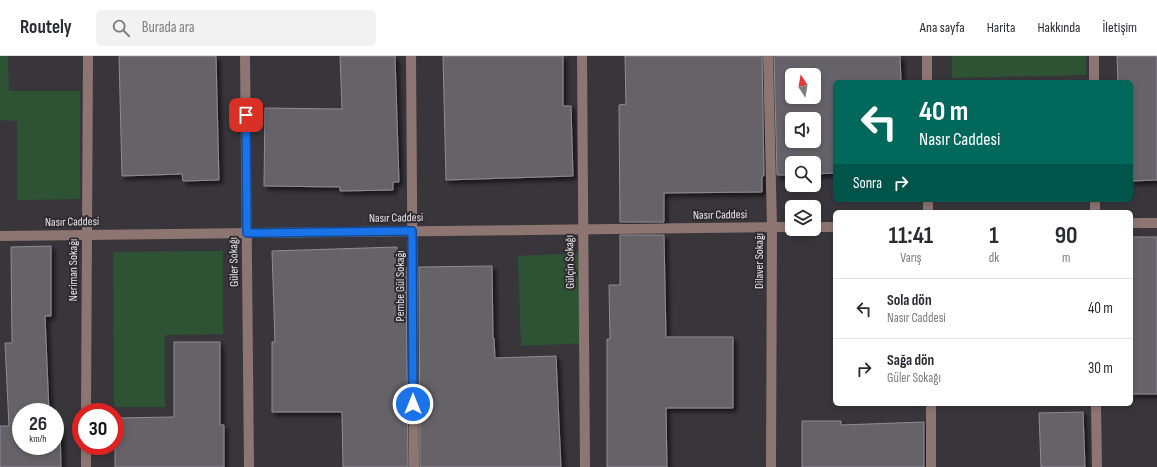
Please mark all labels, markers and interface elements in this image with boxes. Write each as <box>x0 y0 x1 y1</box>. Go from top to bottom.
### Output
search box <box>96 10 376 46</box>
text: Routely <box>20 16 72 39</box>
icon: search <box>110 17 132 39</box>
text: Burada ara <box>142 18 195 37</box>
text: Ana sayfa <box>920 19 965 36</box>
text: Harita <box>987 19 1015 36</box>
text: Hakkında <box>1037 19 1080 36</box>
text: İletişim <box>1102 19 1137 36</box>
north arrow <box>785 68 821 104</box>
map controls <box>785 68 821 236</box>
text: 40 m <box>919 95 968 128</box>
icon: left <box>853 96 905 148</box>
pin <box>229 98 263 132</box>
icon: arrive <box>235 104 257 126</box>
button: sound <box>785 112 821 148</box>
text: Nasır Caddesi <box>919 129 1000 150</box>
button: search <box>785 156 821 192</box>
icon: right <box>890 172 912 194</box>
text: Sonra <box>853 174 882 193</box>
button: layers <box>785 200 821 236</box>
street label: Nasır Caddesi <box>693 207 747 223</box>
street label: Nasır Caddesi <box>369 210 423 226</box>
street label: Nasır Caddesi <box>45 214 99 230</box>
text: 11:41 <box>889 221 933 250</box>
text: 1 <box>989 221 999 250</box>
text: 90 <box>1055 221 1077 250</box>
street label: Dilaver Sokağı <box>752 233 767 289</box>
street label: Gülçin Sokağı <box>562 235 578 289</box>
street label: Güler Sokağı <box>226 237 242 287</box>
street label: Neriman Sokağı <box>66 239 81 301</box>
text: Varış <box>900 250 922 266</box>
text: dk <box>989 250 999 266</box>
text: m <box>1062 250 1070 266</box>
street label: Pembe Gül Sokağı <box>393 251 408 321</box>
text: Sola dön <box>887 291 932 310</box>
icon: left <box>853 298 875 320</box>
text: 40 m <box>1088 299 1113 318</box>
text: Nasır Caddesi <box>887 310 946 326</box>
text: Sağa dön <box>887 351 934 370</box>
icon: right <box>853 358 875 380</box>
text: 30 m <box>1088 359 1113 378</box>
text: Güler Sokağı <box>887 370 941 386</box>
position arrow <box>392 383 434 425</box>
speed limit sign: 30 <box>72 403 124 455</box>
text: 26 <box>29 412 47 436</box>
text: km/h <box>29 433 47 445</box>

